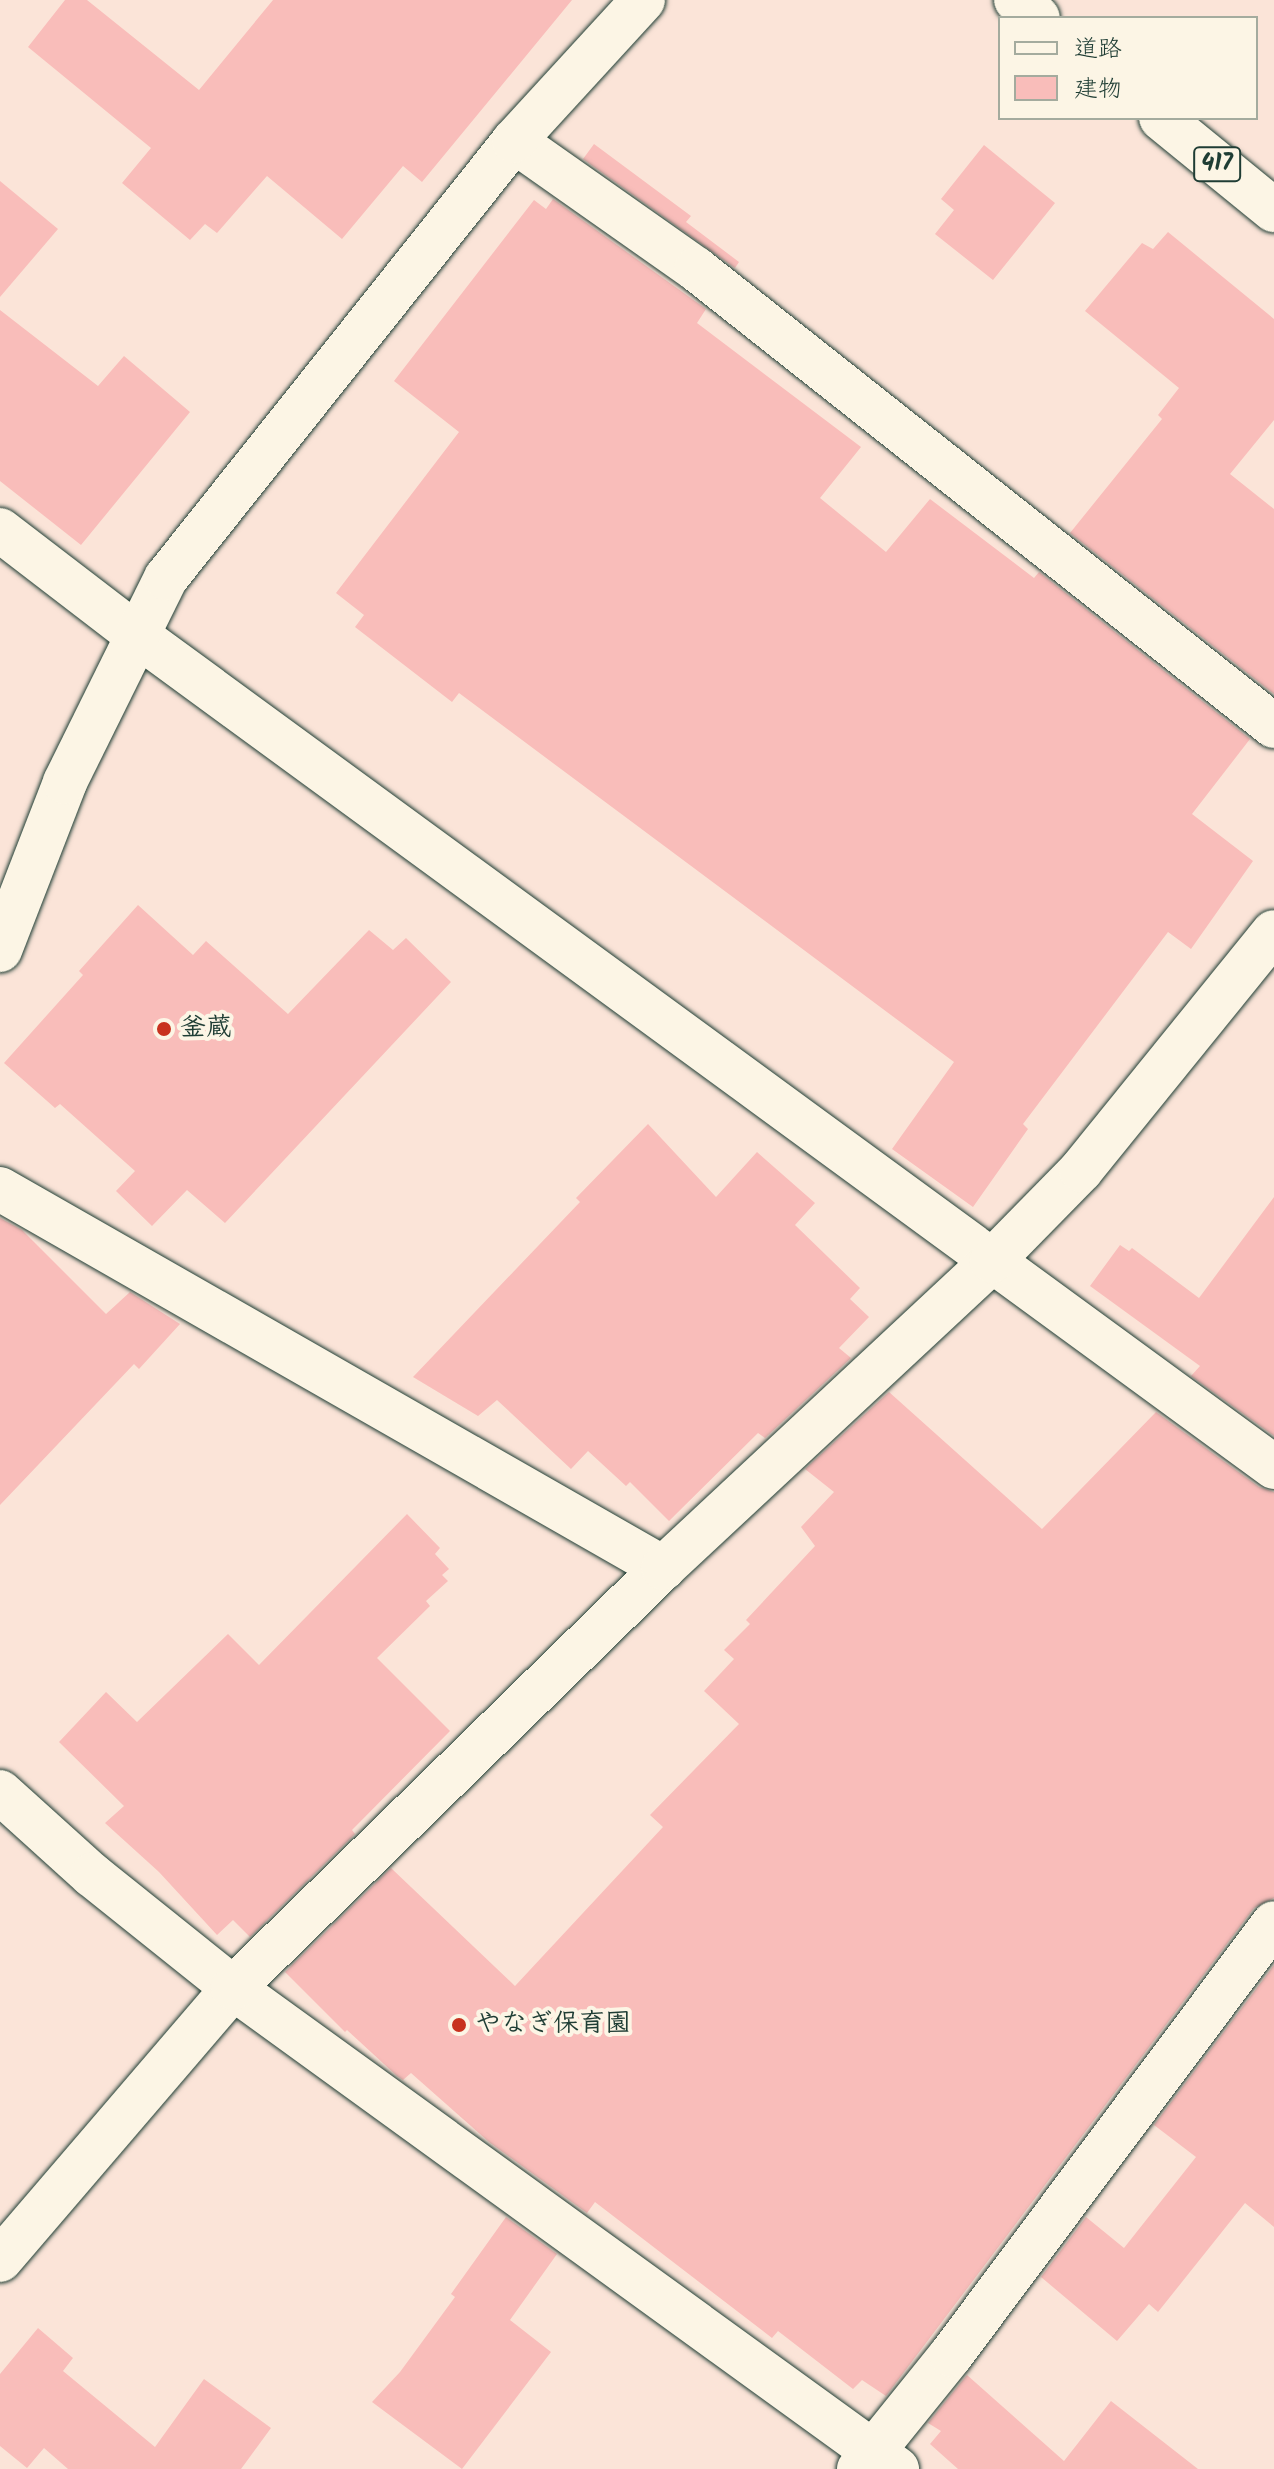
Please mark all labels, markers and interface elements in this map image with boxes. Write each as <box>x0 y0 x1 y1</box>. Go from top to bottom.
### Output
legend <box>998 16 1258 120</box>
text: 道路 <box>1074 30 1122 69</box>
text: 建物 <box>1074 70 1122 109</box>
road number: 417 <box>1193 144 1241 184</box>
place label: 釜蔵 <box>180 1013 232 1045</box>
marker: 釜蔵 <box>155 1020 173 1038</box>
place label: やなぎ保育園 <box>475 2009 631 2041</box>
marker: やなぎ保育園 <box>450 2016 468 2034</box>

